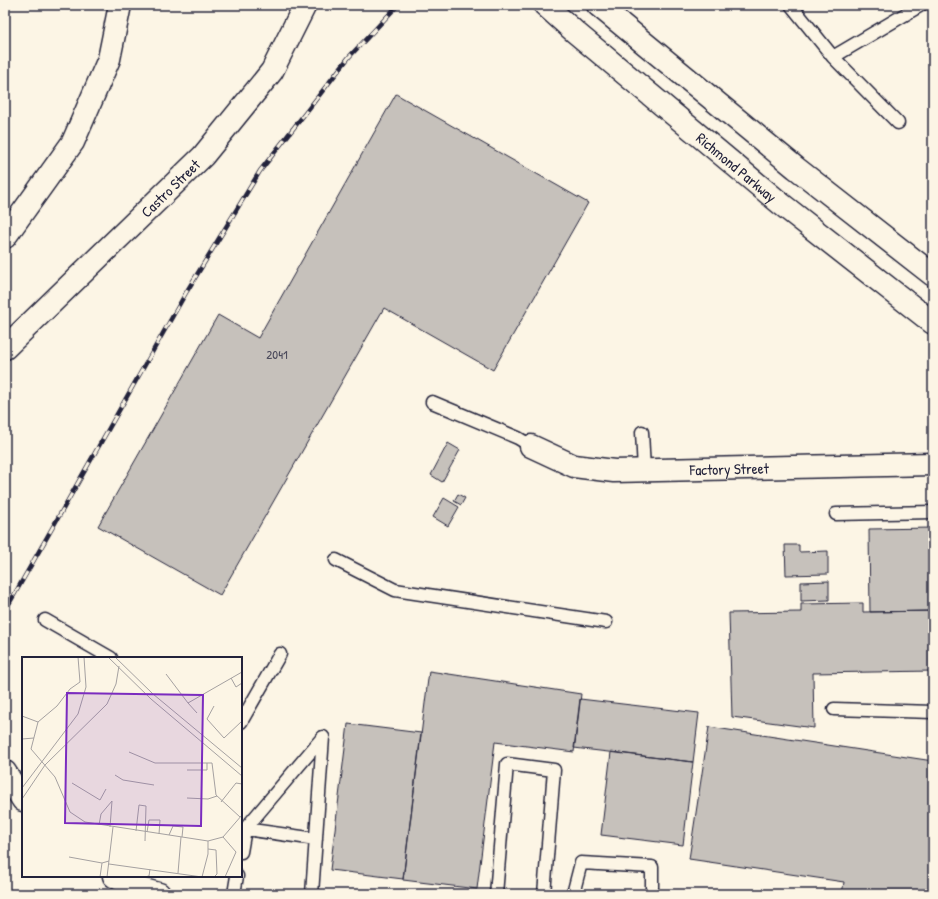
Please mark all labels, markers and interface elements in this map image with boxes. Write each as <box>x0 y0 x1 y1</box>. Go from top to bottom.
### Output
street label: Richmond Parkway <box>692 127 781 207</box>
street label: Castro Street <box>136 154 205 222</box>
house number: 2041 <box>266 345 288 363</box>
street label: Factory Street <box>688 457 770 480</box>
inset map <box>22 657 242 877</box>

